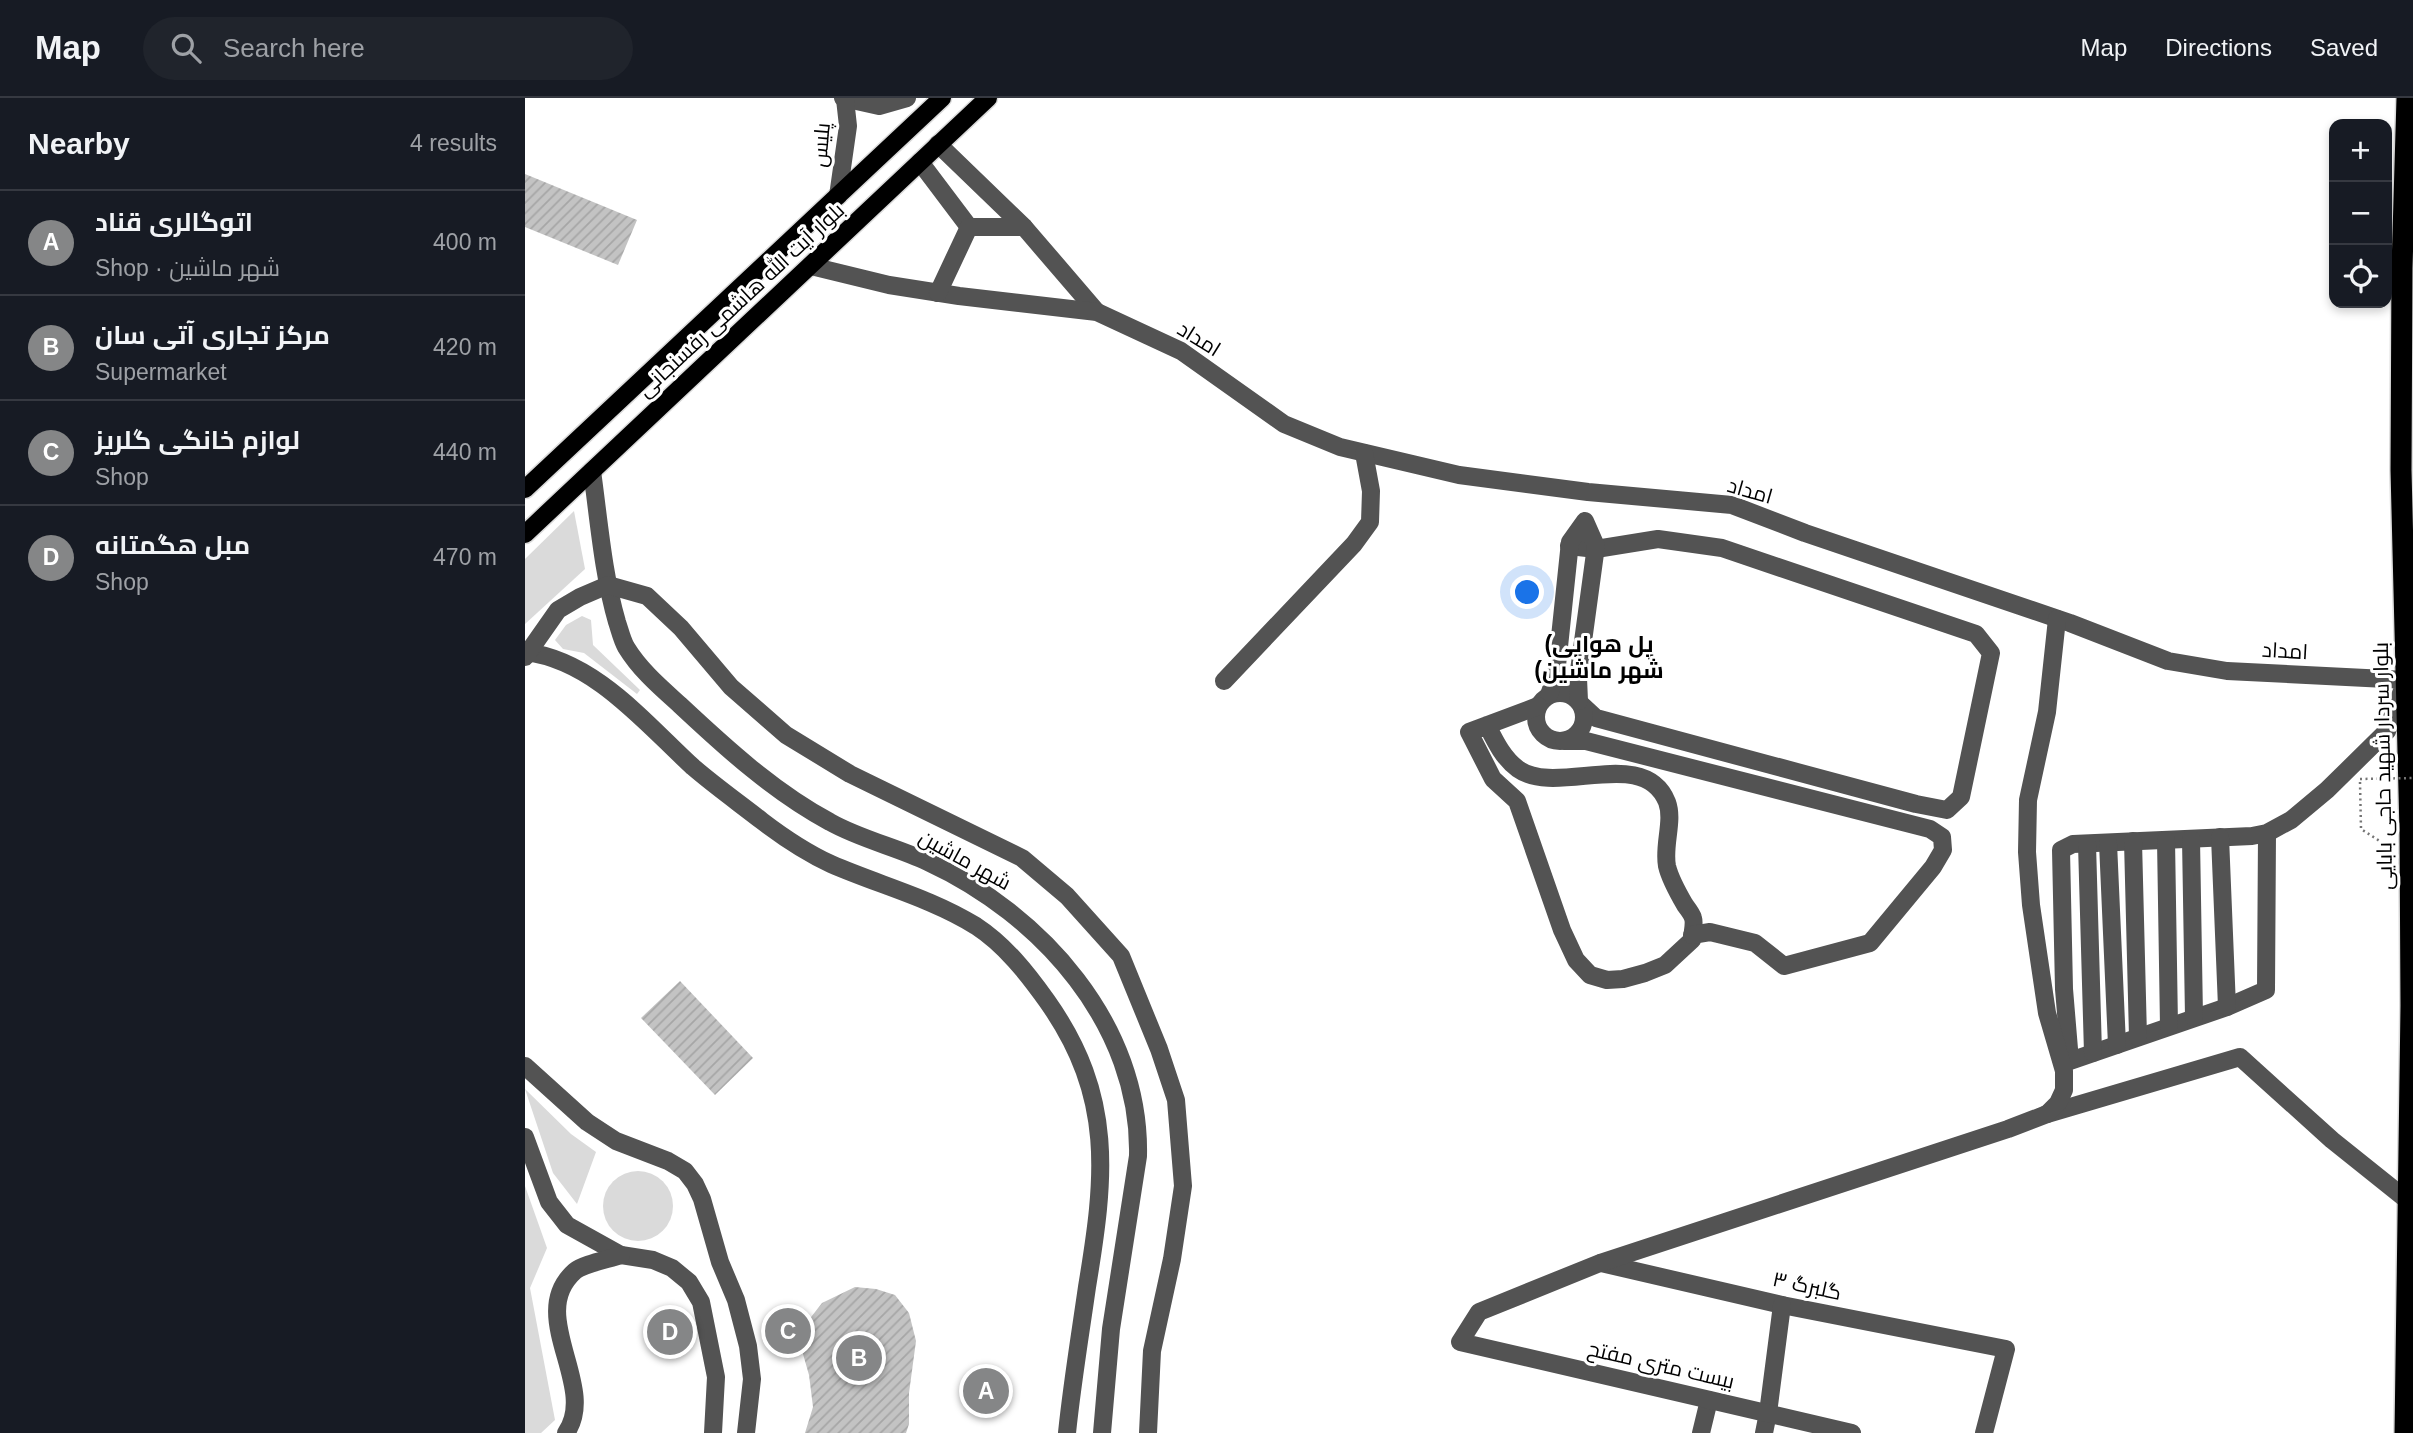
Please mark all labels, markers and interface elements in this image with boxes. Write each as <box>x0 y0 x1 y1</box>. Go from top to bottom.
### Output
search box <box>143 17 633 80</box>
text: Map <box>35 29 101 66</box>
icon: search <box>167 29 205 67</box>
text: Search here <box>223 33 365 63</box>
text: Map <box>2081 34 2127 61</box>
text: Directions <box>2165 34 2272 61</box>
text: Saved <box>2310 34 2378 61</box>
map controls <box>2329 119 2392 308</box>
button: + <box>2329 119 2392 182</box>
street label: پلیس <box>807 121 837 168</box>
text: Nearby <box>28 127 130 160</box>
text: 4 results <box>410 130 497 156</box>
button: − <box>2329 182 2392 245</box>
street label: بلوار آیت الله هاشمی رفسنجانی <box>631 197 850 403</box>
text: اتوگالری قناد <box>95 207 253 237</box>
text: A <box>43 229 59 255</box>
text: 400 m <box>433 229 497 255</box>
button: locate <box>2329 245 2392 308</box>
text: Shop · شهر ماشین <box>95 255 280 281</box>
street label: امداد <box>1174 317 1225 361</box>
text: مرکز تجاری آتی سان <box>95 320 330 350</box>
text: B <box>43 334 59 360</box>
text: 420 m <box>433 334 497 360</box>
text: Supermarket <box>95 359 227 385</box>
text: لوازم خانگی گلریز <box>95 425 300 455</box>
text: C <box>43 439 59 465</box>
text: 440 m <box>433 439 497 465</box>
text: Shop <box>95 464 149 490</box>
street label: امداد <box>1725 473 1775 508</box>
text: مبل هگمتانه <box>95 530 250 560</box>
text: D <box>43 544 59 570</box>
text: 470 m <box>433 544 497 570</box>
text: Shop <box>95 569 149 595</box>
your location <box>1510 575 1544 609</box>
district label: (پل هوایی (شهر ماشین <box>1534 631 1664 684</box>
street label: امداد <box>2261 638 2309 663</box>
street label: بلوار سردار شهید حاجی بابایی <box>2369 642 2398 890</box>
street label: شهر ماشین <box>914 825 1015 896</box>
street label: گلبرگ ۳ <box>1770 1267 1844 1305</box>
pin: C <box>765 1305 811 1357</box>
pin: D <box>647 1306 693 1358</box>
pin: B <box>836 1332 882 1384</box>
street label: بیست متری مفتح <box>1585 1336 1737 1395</box>
pin: A <box>963 1365 1009 1417</box>

